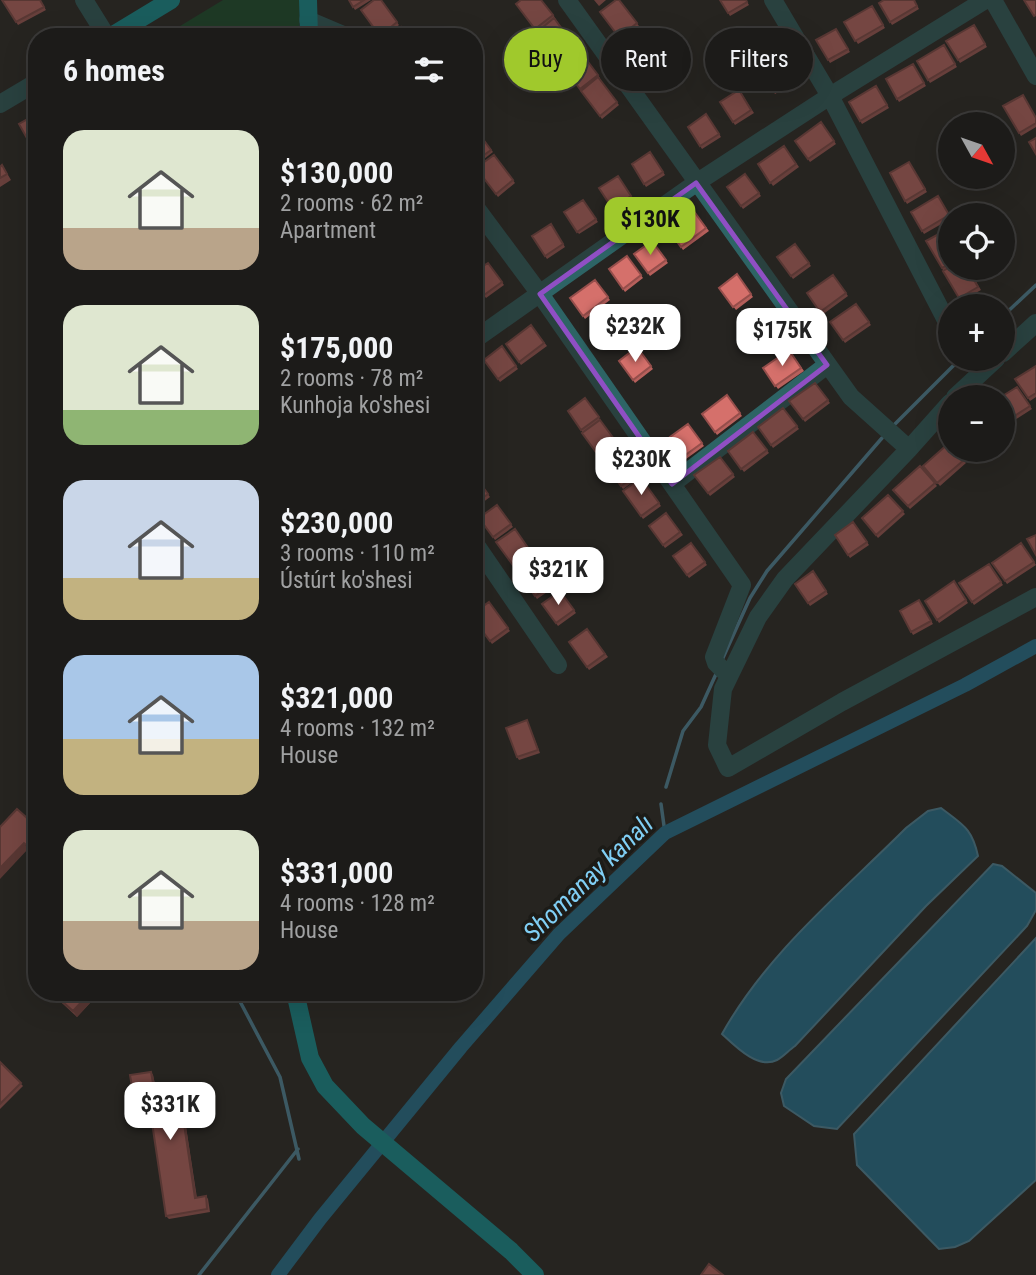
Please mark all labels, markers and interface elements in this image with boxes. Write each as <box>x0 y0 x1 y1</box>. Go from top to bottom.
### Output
chip: Buy <box>504 28 587 91</box>
chip: Rent <box>601 28 691 91</box>
chip: Filters <box>705 28 813 91</box>
icon: filters <box>410 51 448 89</box>
text: 6 homes <box>63 53 165 88</box>
north arrow <box>938 112 1015 189</box>
map controls <box>938 112 1015 462</box>
text: $130,000 <box>280 155 393 190</box>
icon: home <box>119 158 203 242</box>
text: 2 rooms · 62 m² <box>280 190 423 217</box>
pin: $130K <box>601 198 699 257</box>
button: locate <box>938 203 1015 280</box>
text: $130K <box>620 206 680 233</box>
text: Apartment <box>280 217 376 244</box>
button: + <box>938 294 1015 371</box>
pin: $232K <box>586 304 684 364</box>
pin: $175K <box>733 308 831 368</box>
text: $232K <box>605 313 665 340</box>
text: $175K <box>752 317 812 344</box>
text: $175,000 <box>280 330 393 365</box>
icon: home <box>119 333 203 417</box>
text: 2 rooms · 78 m² <box>280 365 423 392</box>
button: − <box>938 385 1015 462</box>
text: Kunhoja ko'shesi <box>280 392 430 419</box>
pin: $230K <box>592 438 690 497</box>
text: $230K <box>611 446 671 473</box>
text: $230,000 <box>280 505 393 540</box>
icon: home <box>119 508 203 592</box>
text: 3 rooms · 110 m² <box>280 540 435 567</box>
pin: $321K <box>509 548 607 607</box>
text: $321K <box>528 556 588 583</box>
text: Ústúrt ko'shesi <box>280 567 413 594</box>
text: $321,000 <box>280 680 393 715</box>
icon: home <box>119 683 203 767</box>
text: 4 rooms · 132 m² <box>280 715 435 742</box>
text: House <box>280 742 338 769</box>
water label: Shomanay kanalı <box>517 808 659 947</box>
text: $331,000 <box>280 855 393 890</box>
icon: home <box>119 858 203 942</box>
text: 4 rooms · 128 m² <box>280 890 435 917</box>
text: House <box>280 917 338 944</box>
pin: $331K <box>121 1082 219 1142</box>
text: $331K <box>140 1091 200 1118</box>

